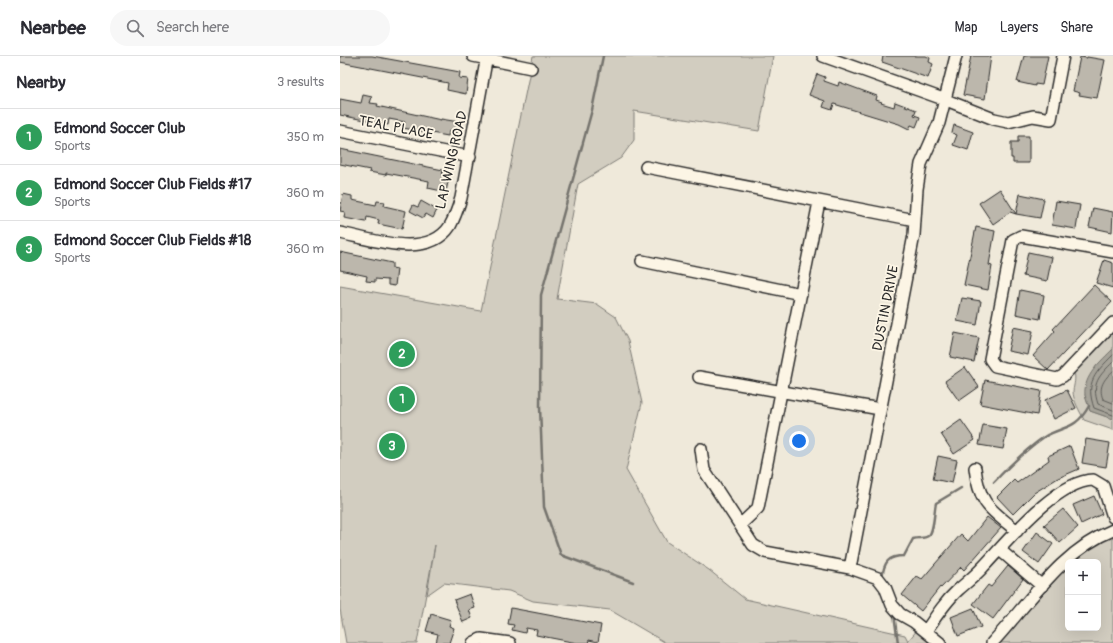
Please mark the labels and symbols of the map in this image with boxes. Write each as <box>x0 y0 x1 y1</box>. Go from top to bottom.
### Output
street label: LAP WING ROAD <box>432 109 471 211</box>
street label: TEAL PLACE <box>357 112 435 143</box>
street label: DUSTIN DRIVE <box>869 264 902 352</box>
pin: 2 <box>389 339 415 369</box>
pin: 1 <box>389 384 415 414</box>
pin: 3 <box>379 431 405 461</box>
your location <box>789 431 809 451</box>

